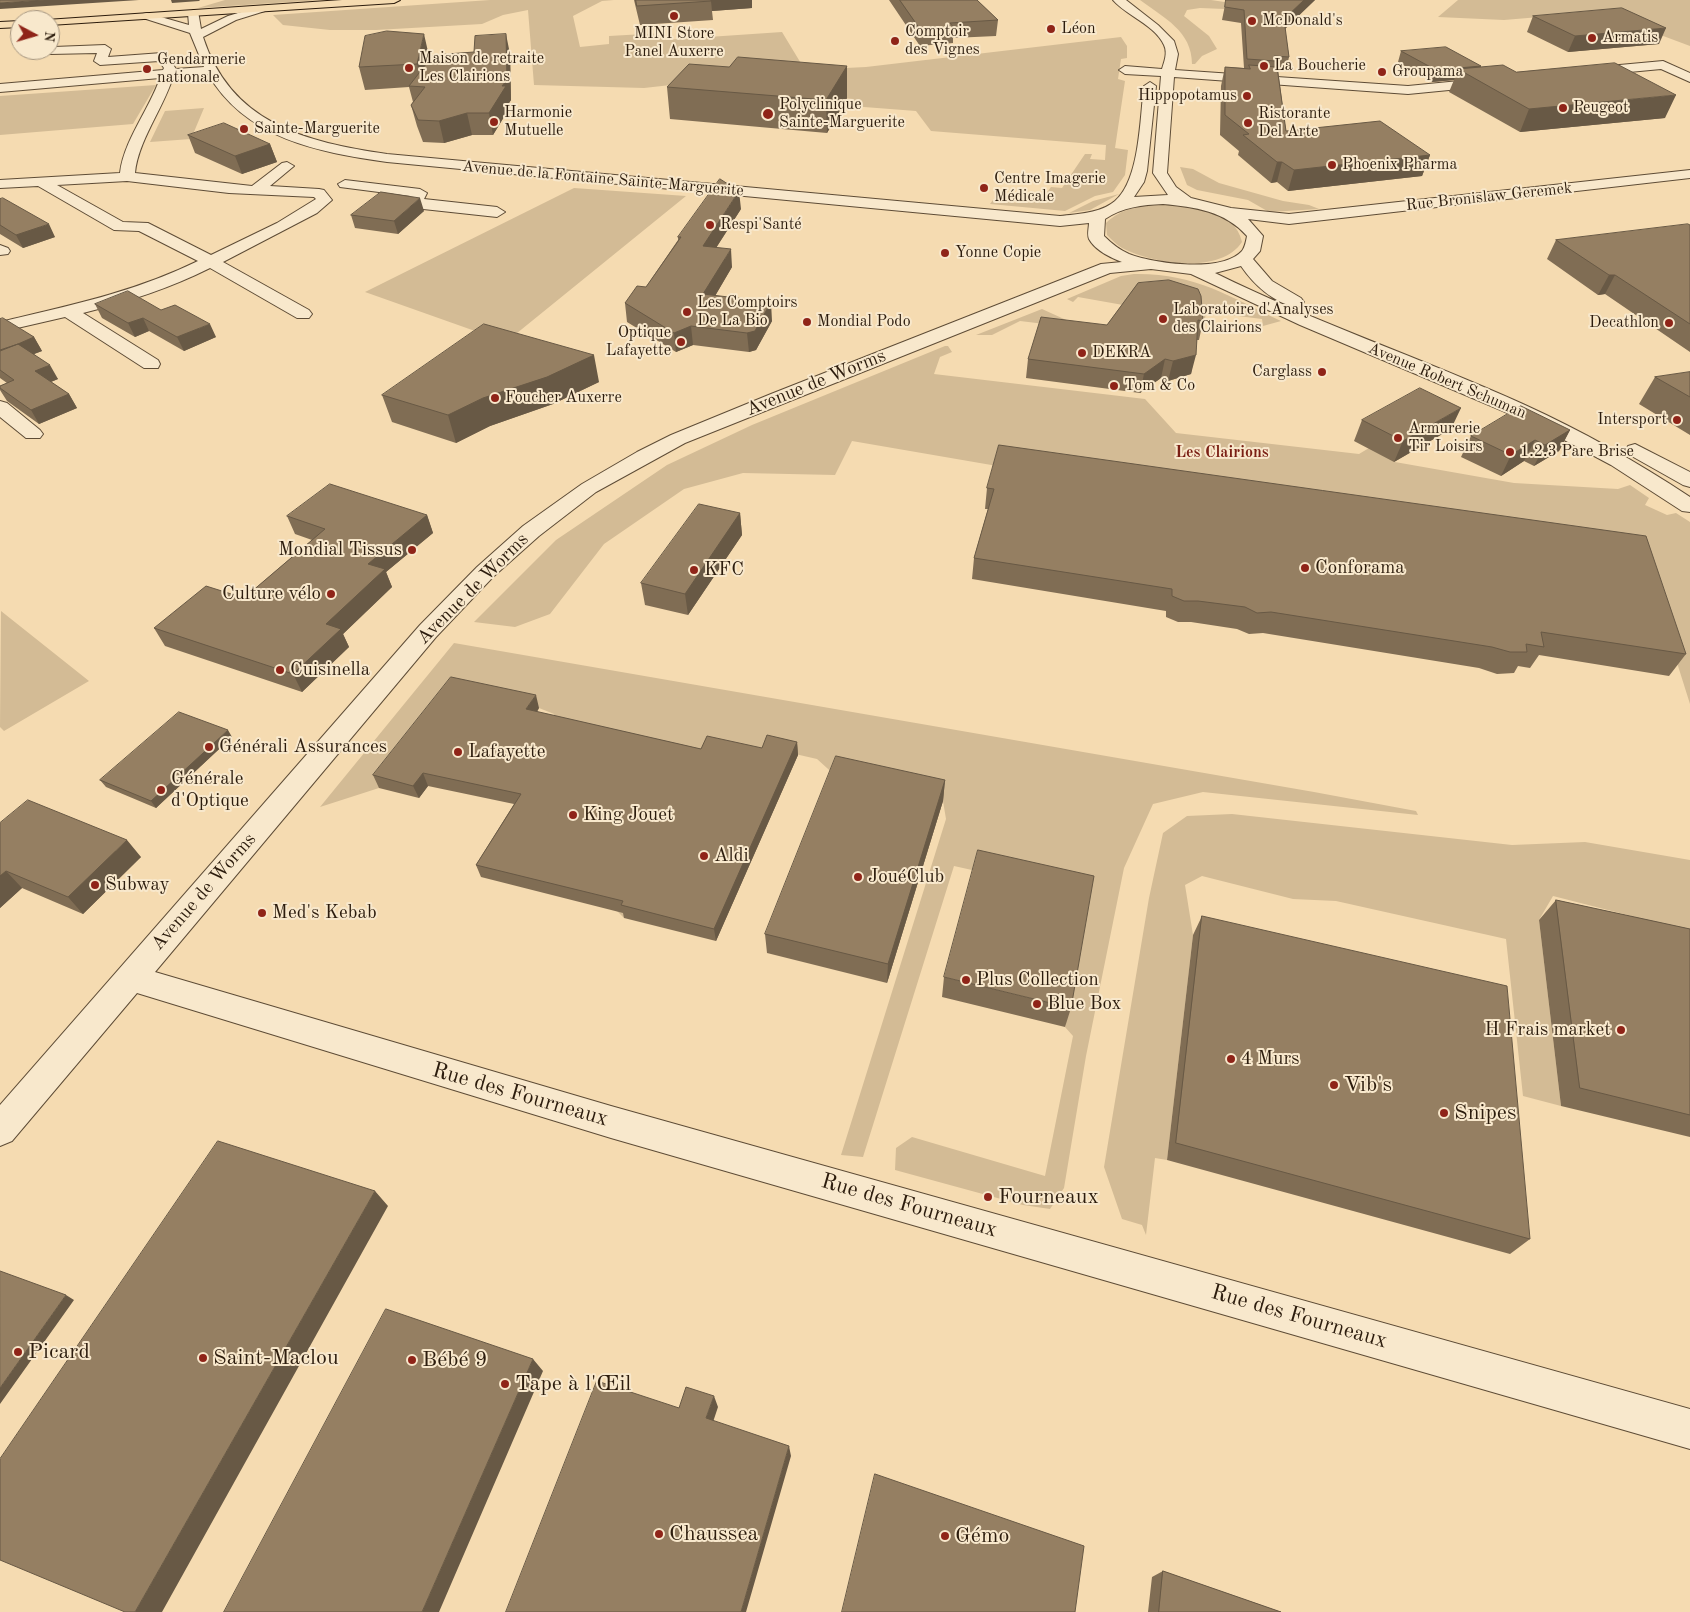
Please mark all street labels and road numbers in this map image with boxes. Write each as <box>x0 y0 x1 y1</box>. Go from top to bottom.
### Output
street label: Avenue de la Fontaine Sainte-Marguerite <box>461 157 745 201</box>
street label: Rue Bronislaw Geremek <box>1405 179 1573 215</box>
street label: Avenue Robert Schuman <box>1365 339 1529 423</box>
street label: Avenue de Worms <box>743 345 889 421</box>
street label: Avenue de Worms <box>412 528 534 650</box>
street label: Avenue de Worms <box>147 828 261 956</box>
street label: Rue des Fourneaux <box>429 1057 611 1133</box>
street label: Rue des Fourneaux <box>818 1168 1000 1244</box>
street label: Rue des Fourneaux <box>1208 1279 1390 1355</box>

